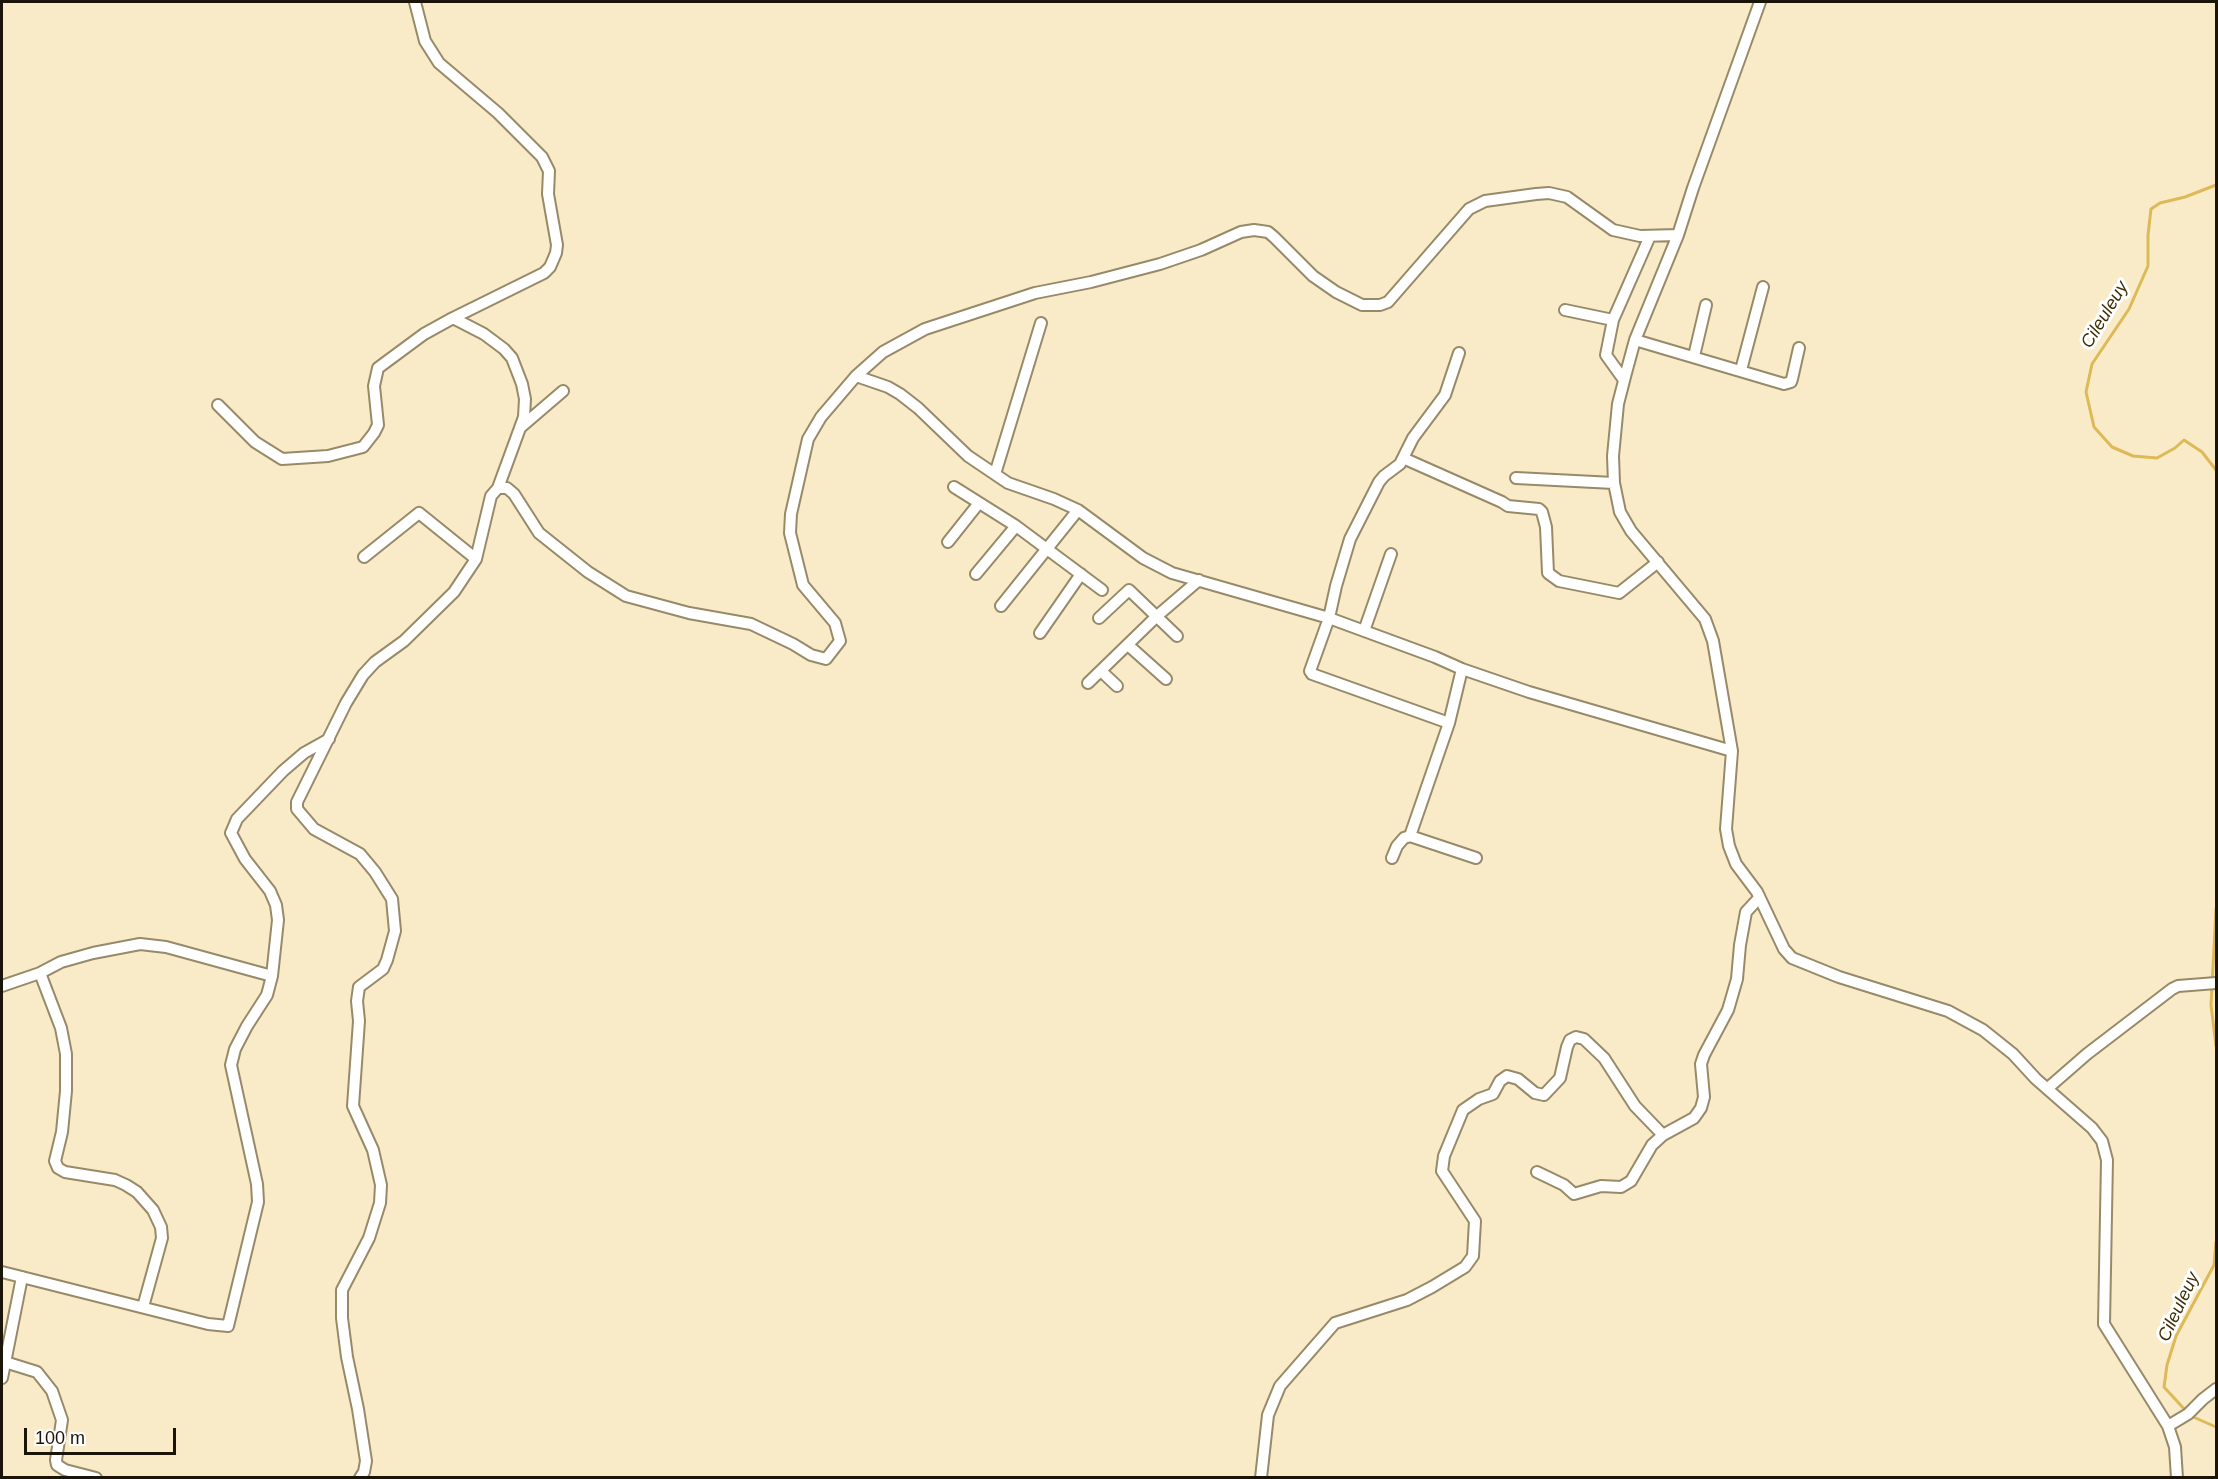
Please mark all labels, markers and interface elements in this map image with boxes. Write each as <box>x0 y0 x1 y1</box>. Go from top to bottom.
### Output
water label: Cileuleuy <box>2077 278 2133 352</box>
water label: Cileuleuy <box>2154 1269 2204 1345</box>
scale bar <box>27 1416 178 1454</box>
text: 100 m <box>35 1428 85 1448</box>

